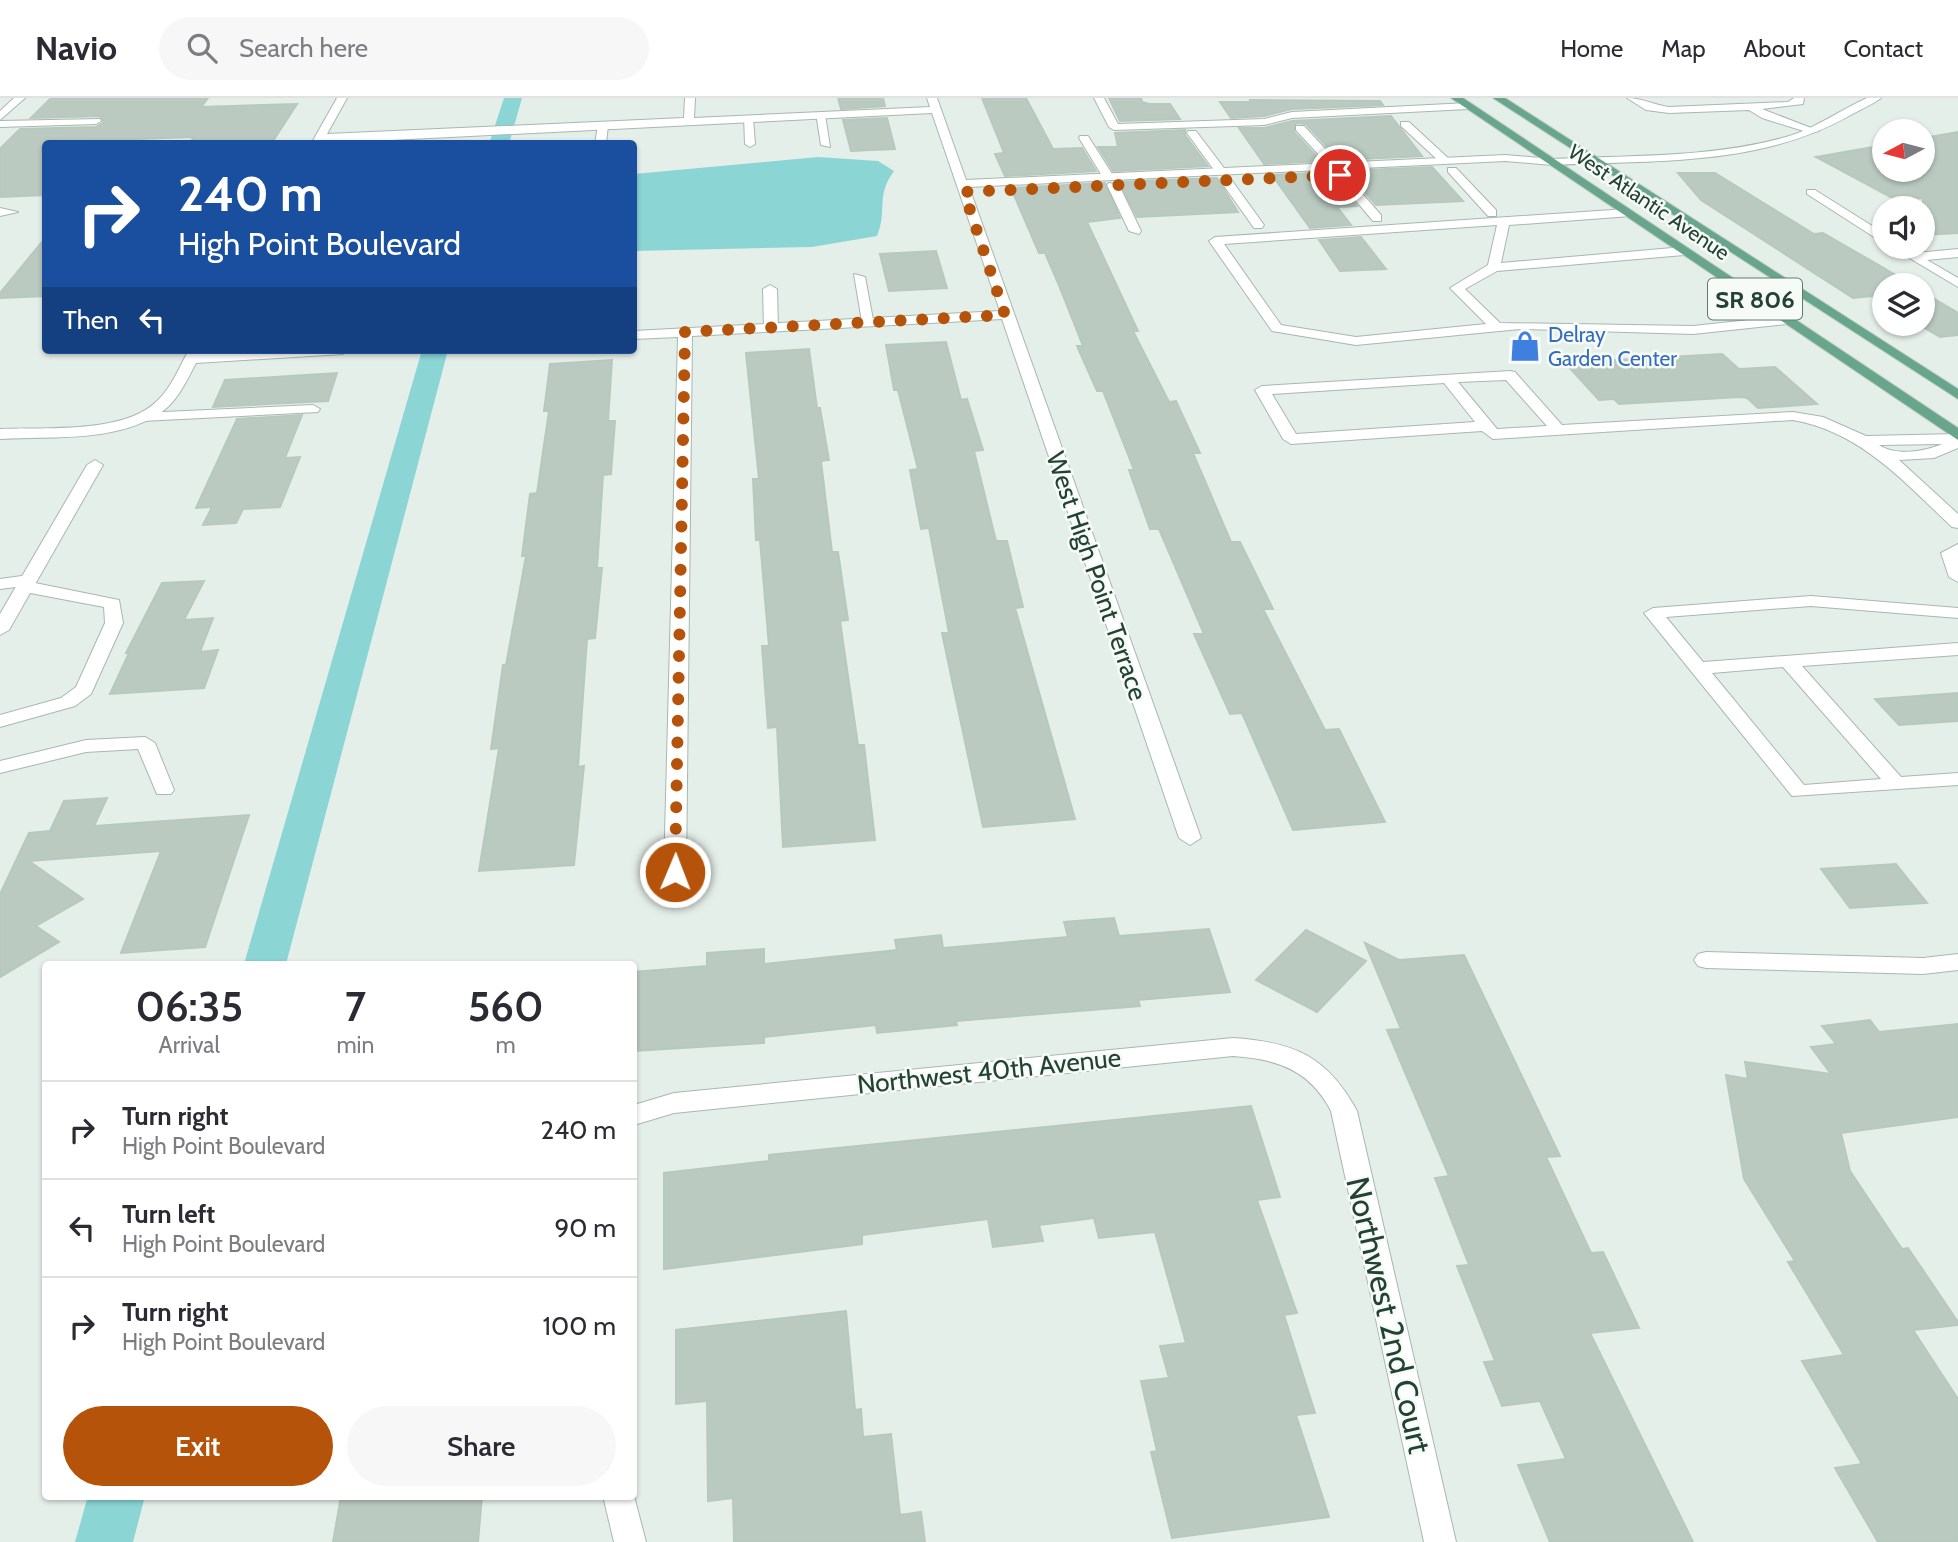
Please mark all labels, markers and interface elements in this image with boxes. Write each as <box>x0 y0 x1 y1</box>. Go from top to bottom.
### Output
search box <box>159 17 649 80</box>
text: Navio <box>35 28 117 68</box>
icon: search <box>183 29 221 67</box>
text: Search here <box>239 32 368 64</box>
text: Home <box>1560 34 1623 63</box>
text: Map <box>1661 34 1706 63</box>
text: About <box>1744 34 1806 63</box>
text: Contact <box>1844 34 1923 63</box>
north arrow <box>1872 119 1936 182</box>
map controls <box>1872 119 1935 336</box>
street label: West Atlantic Avenue <box>1564 139 1734 265</box>
pin <box>1310 145 1370 205</box>
icon: arrive <box>1321 156 1359 194</box>
text: 240 m <box>178 164 323 223</box>
icon: right <box>63 168 154 259</box>
button: sound <box>1872 196 1935 259</box>
text: High Point Boulevard <box>178 224 461 263</box>
button: layers <box>1872 273 1935 336</box>
road number: SR 806 <box>1708 279 1802 320</box>
icon: left <box>133 301 171 339</box>
text: Then <box>63 304 119 336</box>
place label: Delray Garden Center <box>1548 322 1677 371</box>
shop icon: Delray Garden Center <box>1508 329 1542 363</box>
street label: West High Point Terrace <box>1039 447 1155 705</box>
position arrow <box>638 835 712 909</box>
text: 06:35 <box>135 980 243 1032</box>
text: 7 <box>345 980 366 1032</box>
text: 560 <box>468 980 544 1032</box>
text: Arrival <box>159 1031 220 1059</box>
text: min <box>336 1031 374 1059</box>
text: m <box>496 1031 516 1059</box>
street label: Northwest 40th Avenue <box>856 1041 1122 1101</box>
text: Turn right <box>122 1100 228 1132</box>
icon: right <box>63 1111 101 1149</box>
text: 240 m <box>541 1114 616 1146</box>
text: High Point Boulevard <box>122 1132 325 1160</box>
street label: Northwest 2nd Court <box>1338 1173 1440 1457</box>
text: Turn left <box>122 1198 215 1230</box>
icon: left <box>63 1209 101 1247</box>
text: 90 m <box>554 1212 616 1244</box>
text: High Point Boulevard <box>122 1230 325 1258</box>
text: Turn right <box>122 1296 228 1328</box>
icon: right <box>63 1307 101 1345</box>
text: 100 m <box>543 1310 616 1342</box>
text: High Point Boulevard <box>122 1328 325 1356</box>
button: Exit <box>63 1406 333 1486</box>
button: Share <box>347 1406 616 1486</box>

